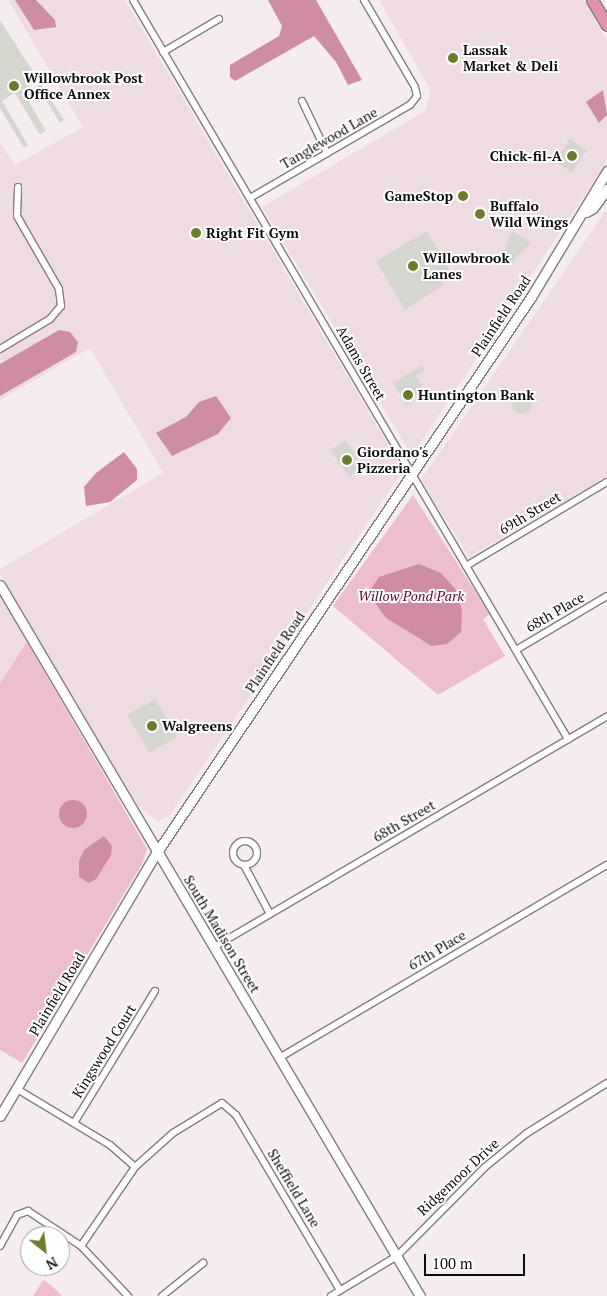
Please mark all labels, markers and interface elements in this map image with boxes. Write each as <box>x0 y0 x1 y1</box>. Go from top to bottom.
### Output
place label: Lassak Market & Deli <box>463 42 558 74</box>
marker: Lassak Market & Deli <box>447 52 459 64</box>
place label: Willowbrook Post Office Annex <box>24 70 143 102</box>
marker: Willowbrook Post Office Annex <box>8 80 20 92</box>
street label: Tanglewood Lane <box>278 103 380 173</box>
place label: Chick-fil-A <box>490 148 562 164</box>
marker: Chick-fil-A <box>566 150 578 162</box>
place label: GameStop <box>385 188 453 204</box>
marker: GameStop <box>457 190 469 202</box>
place label: Buffalo Wild Wings <box>490 198 568 230</box>
marker: Buffalo Wild Wings <box>474 208 486 220</box>
place label: Right Fit Gym <box>206 225 299 241</box>
marker: Right Fit Gym <box>190 227 202 239</box>
place label: Willowbrook Lanes <box>423 250 510 282</box>
marker: Willowbrook Lanes <box>407 260 419 272</box>
street label: Plainfield Road <box>468 272 534 360</box>
street label: Adams Street <box>333 323 389 403</box>
place label: Huntington Bank <box>418 387 534 403</box>
marker: Huntington Bank <box>402 389 414 401</box>
place label: Giordano's Pizzeria <box>357 444 428 477</box>
marker: Giordano's Pizzeria <box>341 454 353 466</box>
street label: 69th Street <box>496 488 564 538</box>
park label: Willow Pond Park <box>358 588 464 604</box>
street label: 68th Place <box>523 589 587 635</box>
street label: Plainfield Road <box>242 608 308 696</box>
place label: Walgreens <box>162 718 232 734</box>
marker: Walgreens <box>146 720 158 732</box>
street label: 68th Street <box>370 796 438 846</box>
street label: South Madison Street <box>180 872 264 996</box>
street label: 67th Place <box>405 926 469 974</box>
street label: Plainfield Road <box>26 949 88 1039</box>
street label: Kingswood Court <box>69 1001 139 1101</box>
street label: Ridgemoor Drive <box>414 1135 502 1219</box>
street label: Sheffield Lane <box>264 1146 324 1230</box>
north arrow <box>20 1226 70 1276</box>
scale bar <box>427 1244 528 1276</box>
text: N <box>43 1253 61 1275</box>
text: 100 m <box>432 1253 473 1273</box>

